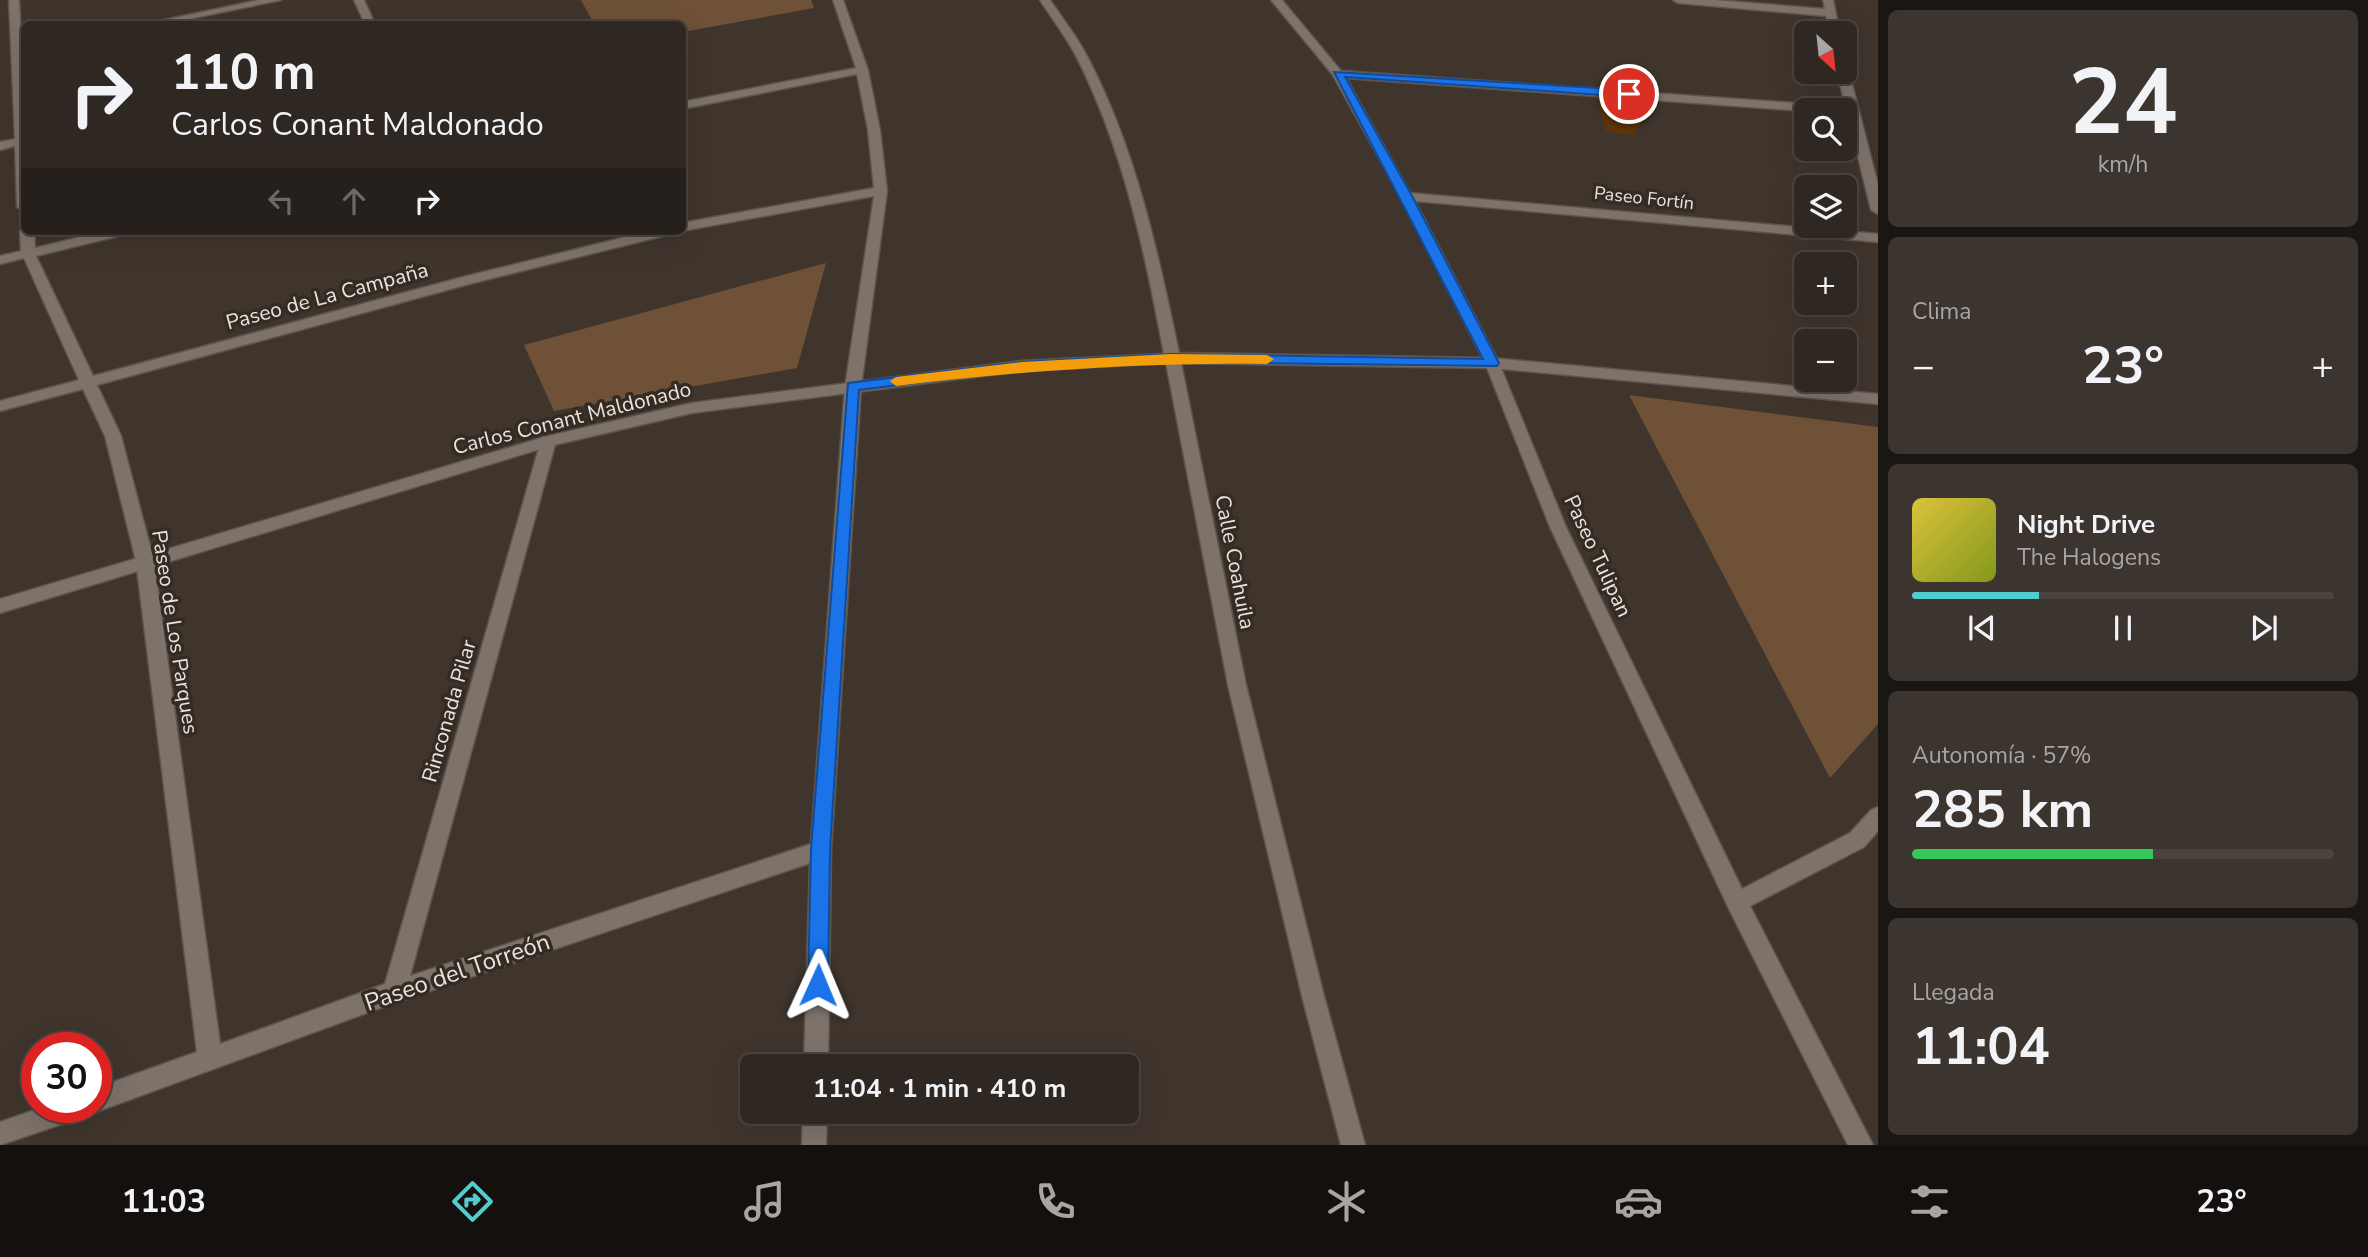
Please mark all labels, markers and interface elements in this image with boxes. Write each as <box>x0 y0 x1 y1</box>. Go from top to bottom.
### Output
north arrow <box>1794 21 1857 84</box>
map controls <box>1794 21 1857 392</box>
text: 110 m <box>171 39 315 106</box>
text: 24 <box>2068 41 2178 165</box>
icon: right <box>56 49 147 140</box>
pin <box>1599 64 1659 124</box>
icon: arrive <box>1610 75 1648 113</box>
button: search <box>1794 98 1857 161</box>
text: Carlos Conant Maldonado <box>171 103 544 146</box>
text: km/h <box>2098 149 2148 180</box>
button: layers <box>1794 175 1857 238</box>
street label: Paseo Fortín <box>1593 181 1695 215</box>
icon: left <box>262 182 300 220</box>
icon: ahead <box>335 182 373 220</box>
icon: right <box>408 182 446 220</box>
button: + <box>1794 252 1857 315</box>
street label: Paseo de La Campaña <box>223 256 431 336</box>
text: Clima <box>1912 296 1972 327</box>
button: − <box>1794 329 1857 392</box>
text: 23° <box>2082 330 2164 401</box>
text: − <box>1912 341 1935 392</box>
text: + <box>2311 341 2334 392</box>
street label: Carlos Conant Maldonado <box>450 375 694 461</box>
street label: Paseo Tulipan <box>1558 490 1638 622</box>
street label: Calle Coahuila <box>1208 493 1262 631</box>
text: Night Drive <box>2017 507 2155 542</box>
street label: Paseo de Los Parques <box>145 528 205 736</box>
text: The Halogens <box>2017 542 2161 573</box>
icon: previous <box>1963 609 2001 647</box>
icon: pause <box>2104 609 2142 647</box>
icon: next <box>2245 609 2283 647</box>
street label: Rinconada Pilar <box>415 636 483 785</box>
text: Autonomía · 57% <box>1912 740 2092 771</box>
text: 285 km <box>1912 774 2093 845</box>
street label: Paseo del Torreón <box>360 925 554 1019</box>
position arrow <box>781 948 855 1022</box>
text: Llegada <box>1912 977 1995 1008</box>
text: 11:04 <box>1912 1011 2050 1082</box>
speed limit sign: 30 <box>21 1032 112 1123</box>
text: 11:04 · 1 min · 410 m <box>813 1071 1066 1106</box>
icon: directions <box>448 1177 497 1226</box>
icon: music <box>740 1177 789 1226</box>
icon: phone <box>1031 1177 1080 1226</box>
icon: climate <box>1322 1177 1371 1226</box>
icon: car <box>1614 1177 1663 1226</box>
icon: filters <box>1905 1177 1954 1226</box>
text: 11:03 <box>121 1180 206 1223</box>
text: 23° <box>2196 1180 2247 1223</box>

